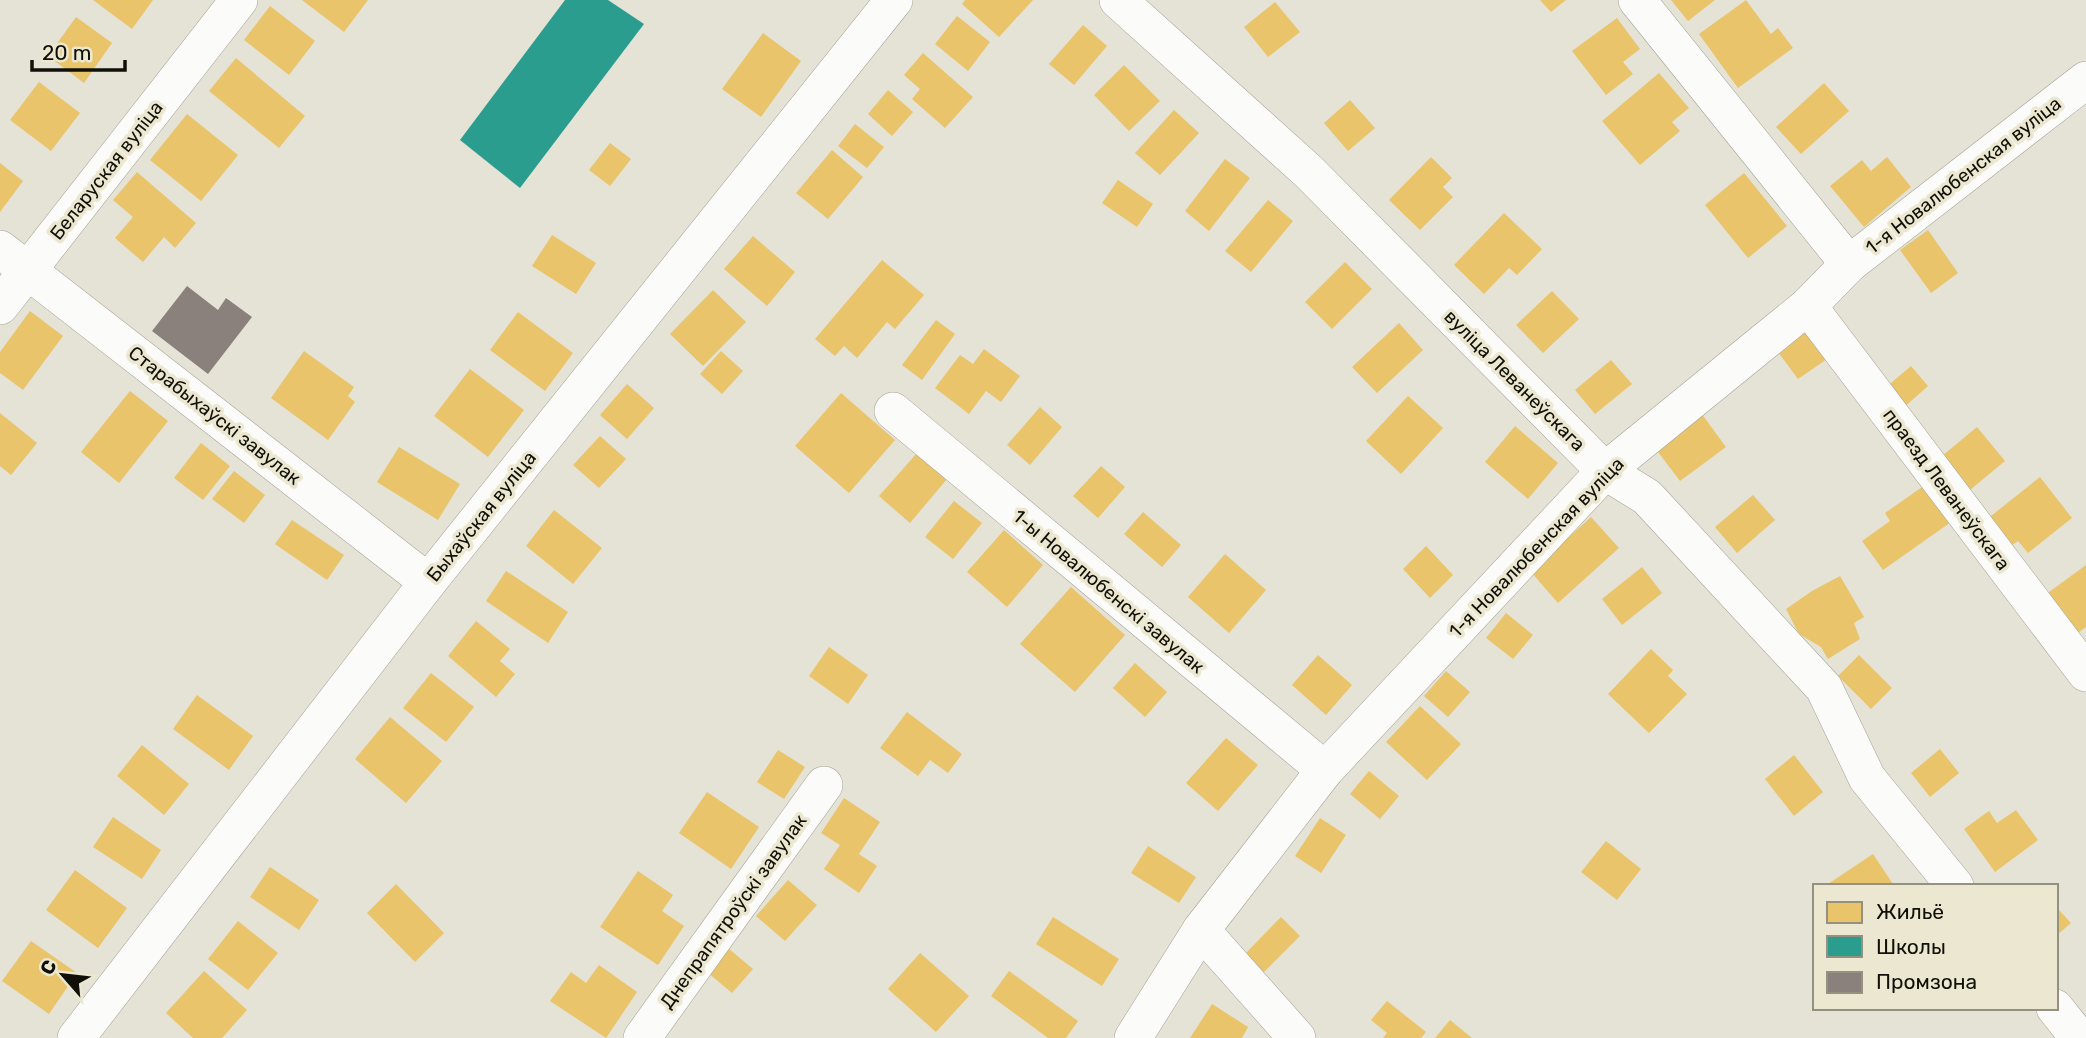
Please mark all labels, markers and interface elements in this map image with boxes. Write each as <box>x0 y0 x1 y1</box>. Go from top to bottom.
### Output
scale bar <box>32 28 124 72</box>
text: 20 m <box>42 40 91 65</box>
street label: 1-я Новалюбенская вуліца <box>1861 92 2066 259</box>
street label: Беларуская вуліца <box>45 96 168 244</box>
street label: вуліца Леванеўскага <box>1439 305 1590 456</box>
street label: Старабыхаўскі завулак <box>124 341 305 490</box>
street label: праезд Леванеўскага <box>1878 404 2015 575</box>
street label: Быхаўская вуліца <box>422 447 541 586</box>
street label: 1-я Новалюбенская вуліца <box>1444 452 1629 642</box>
street label: 1-ы Новалюбенскі завулак <box>1008 505 1209 678</box>
street label: Днепрапятроўскі завулак <box>655 810 812 1013</box>
legend <box>1813 884 2058 1010</box>
text: Жильё <box>1876 899 1944 924</box>
text: Школы <box>1876 934 1946 959</box>
north arrow <box>28 940 98 1010</box>
text: С <box>35 956 62 979</box>
text: Промзона <box>1876 969 1977 994</box>

